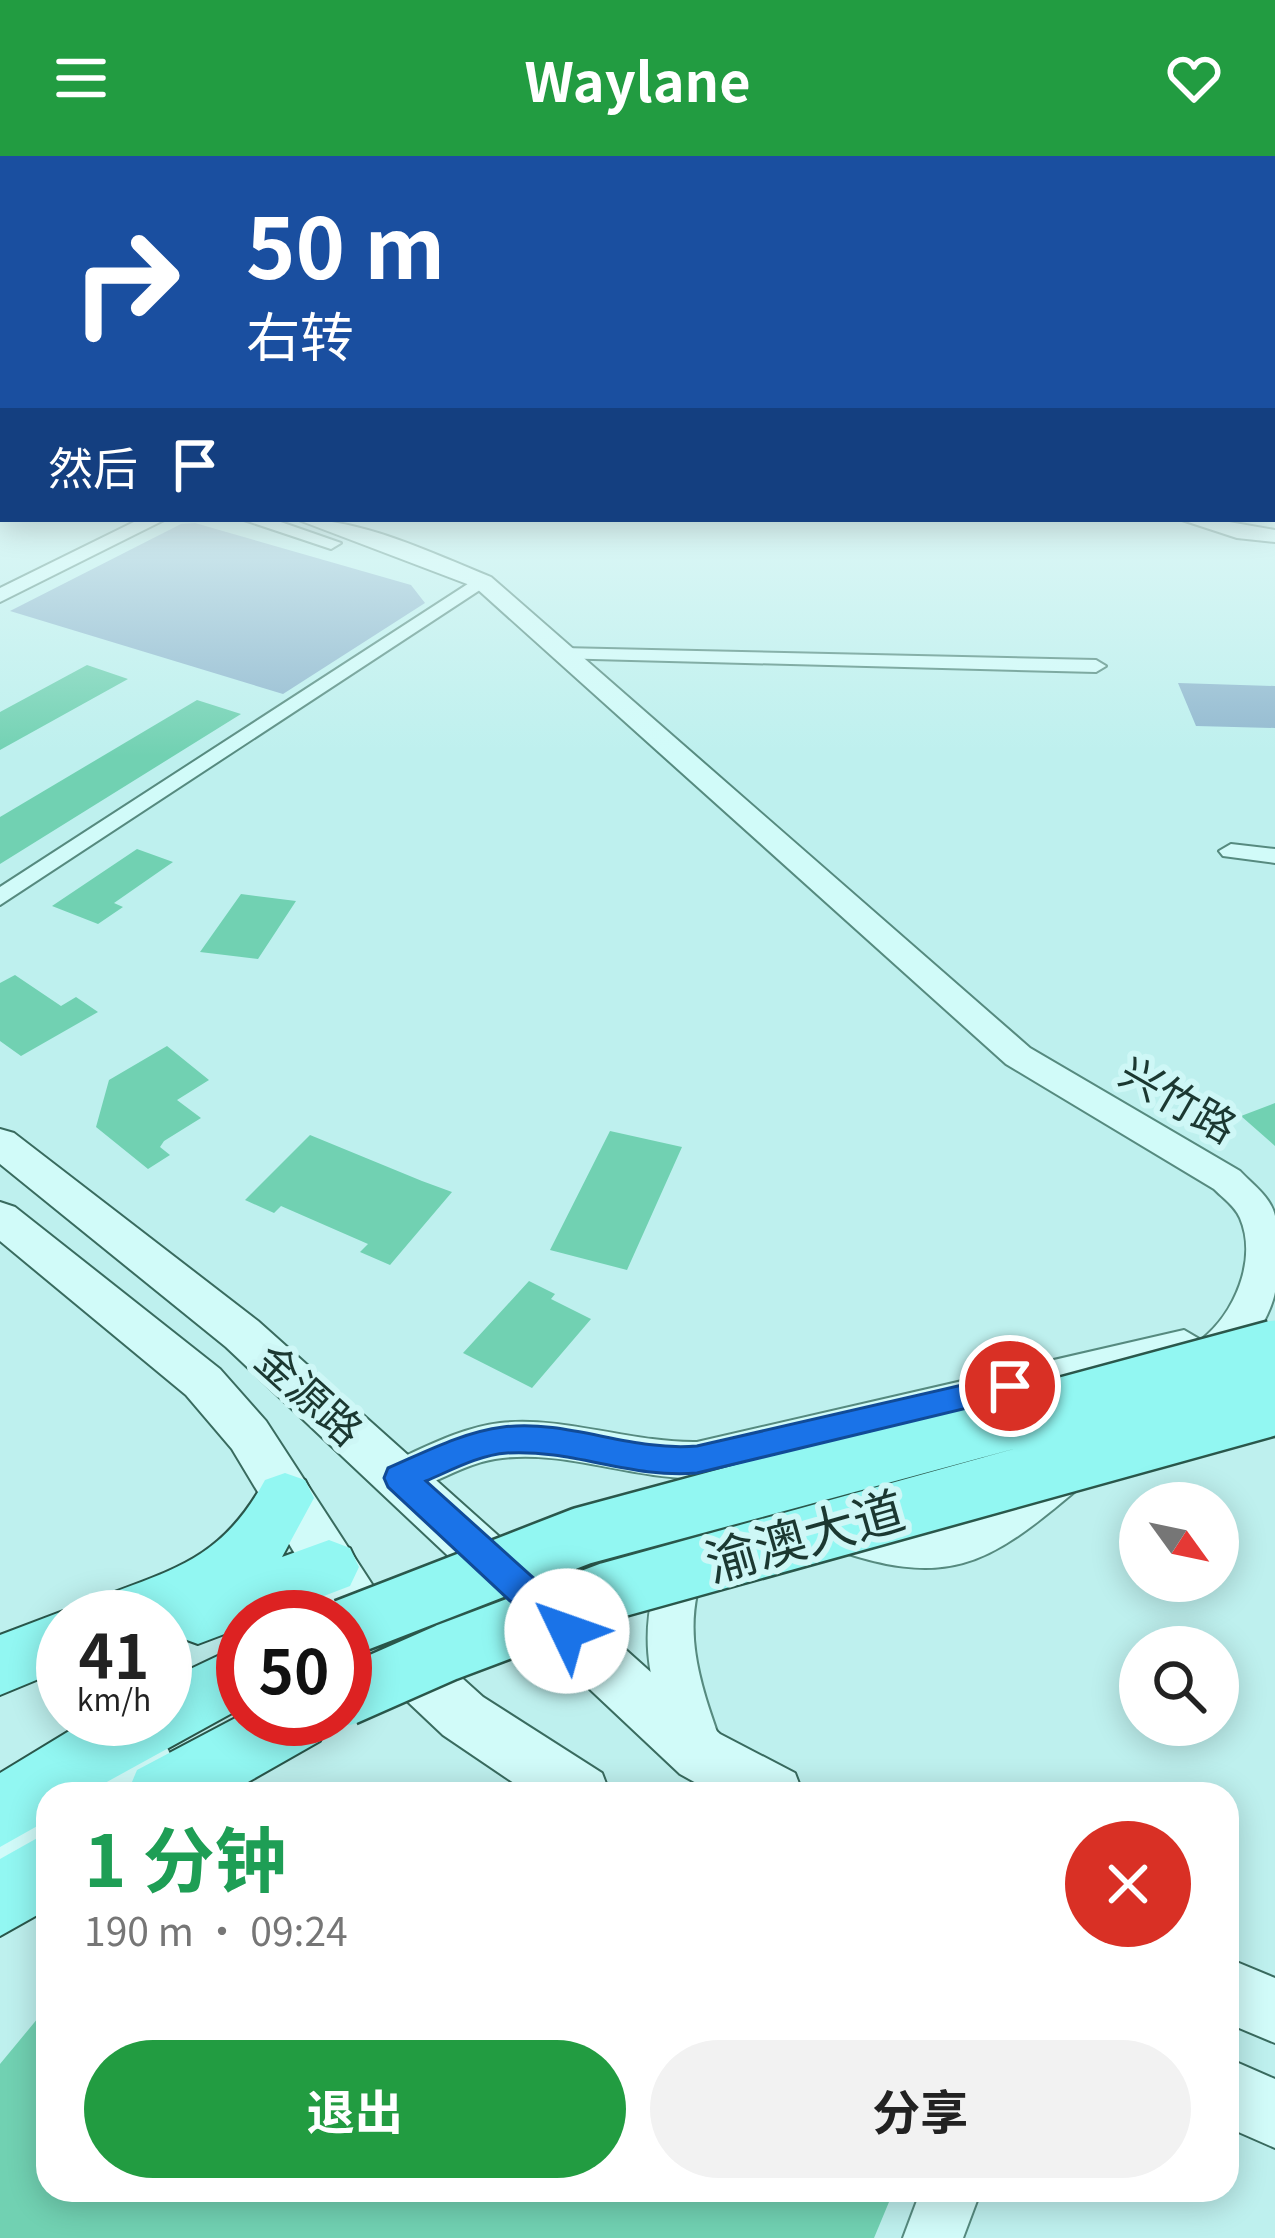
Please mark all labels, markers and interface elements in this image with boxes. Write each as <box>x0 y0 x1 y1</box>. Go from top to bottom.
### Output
text: Waylane <box>524 39 751 118</box>
icon: menu <box>48 45 114 111</box>
icon: heart <box>1161 45 1227 111</box>
text: 50 m <box>246 182 445 303</box>
icon: right <box>48 204 204 360</box>
text: 右转 <box>246 294 354 373</box>
icon: arrive <box>162 432 228 498</box>
text: 然后 <box>48 433 138 498</box>
street label: 兴竹路 <box>1110 1039 1250 1155</box>
street label: 金源路 <box>244 1328 379 1457</box>
pin <box>959 1335 1061 1437</box>
icon: arrive <box>977 1353 1043 1419</box>
street label: 渝澳大道 <box>696 1469 912 1597</box>
north arrow <box>1119 1482 1239 1602</box>
map controls <box>1119 1482 1239 1746</box>
position arrow <box>504 1568 630 1694</box>
speed limit sign: 50 <box>216 1590 372 1746</box>
text: 41 <box>79 1609 149 1696</box>
button: search <box>1119 1626 1239 1746</box>
text: km/h <box>77 1676 151 1720</box>
text: 1 分钟 <box>84 1803 287 1908</box>
button: close <box>1065 1821 1191 1947</box>
text: 190 m · 09:24 <box>84 1901 348 1957</box>
button: 退出 <box>84 2040 626 2178</box>
button: 分享 <box>650 2040 1191 2178</box>

